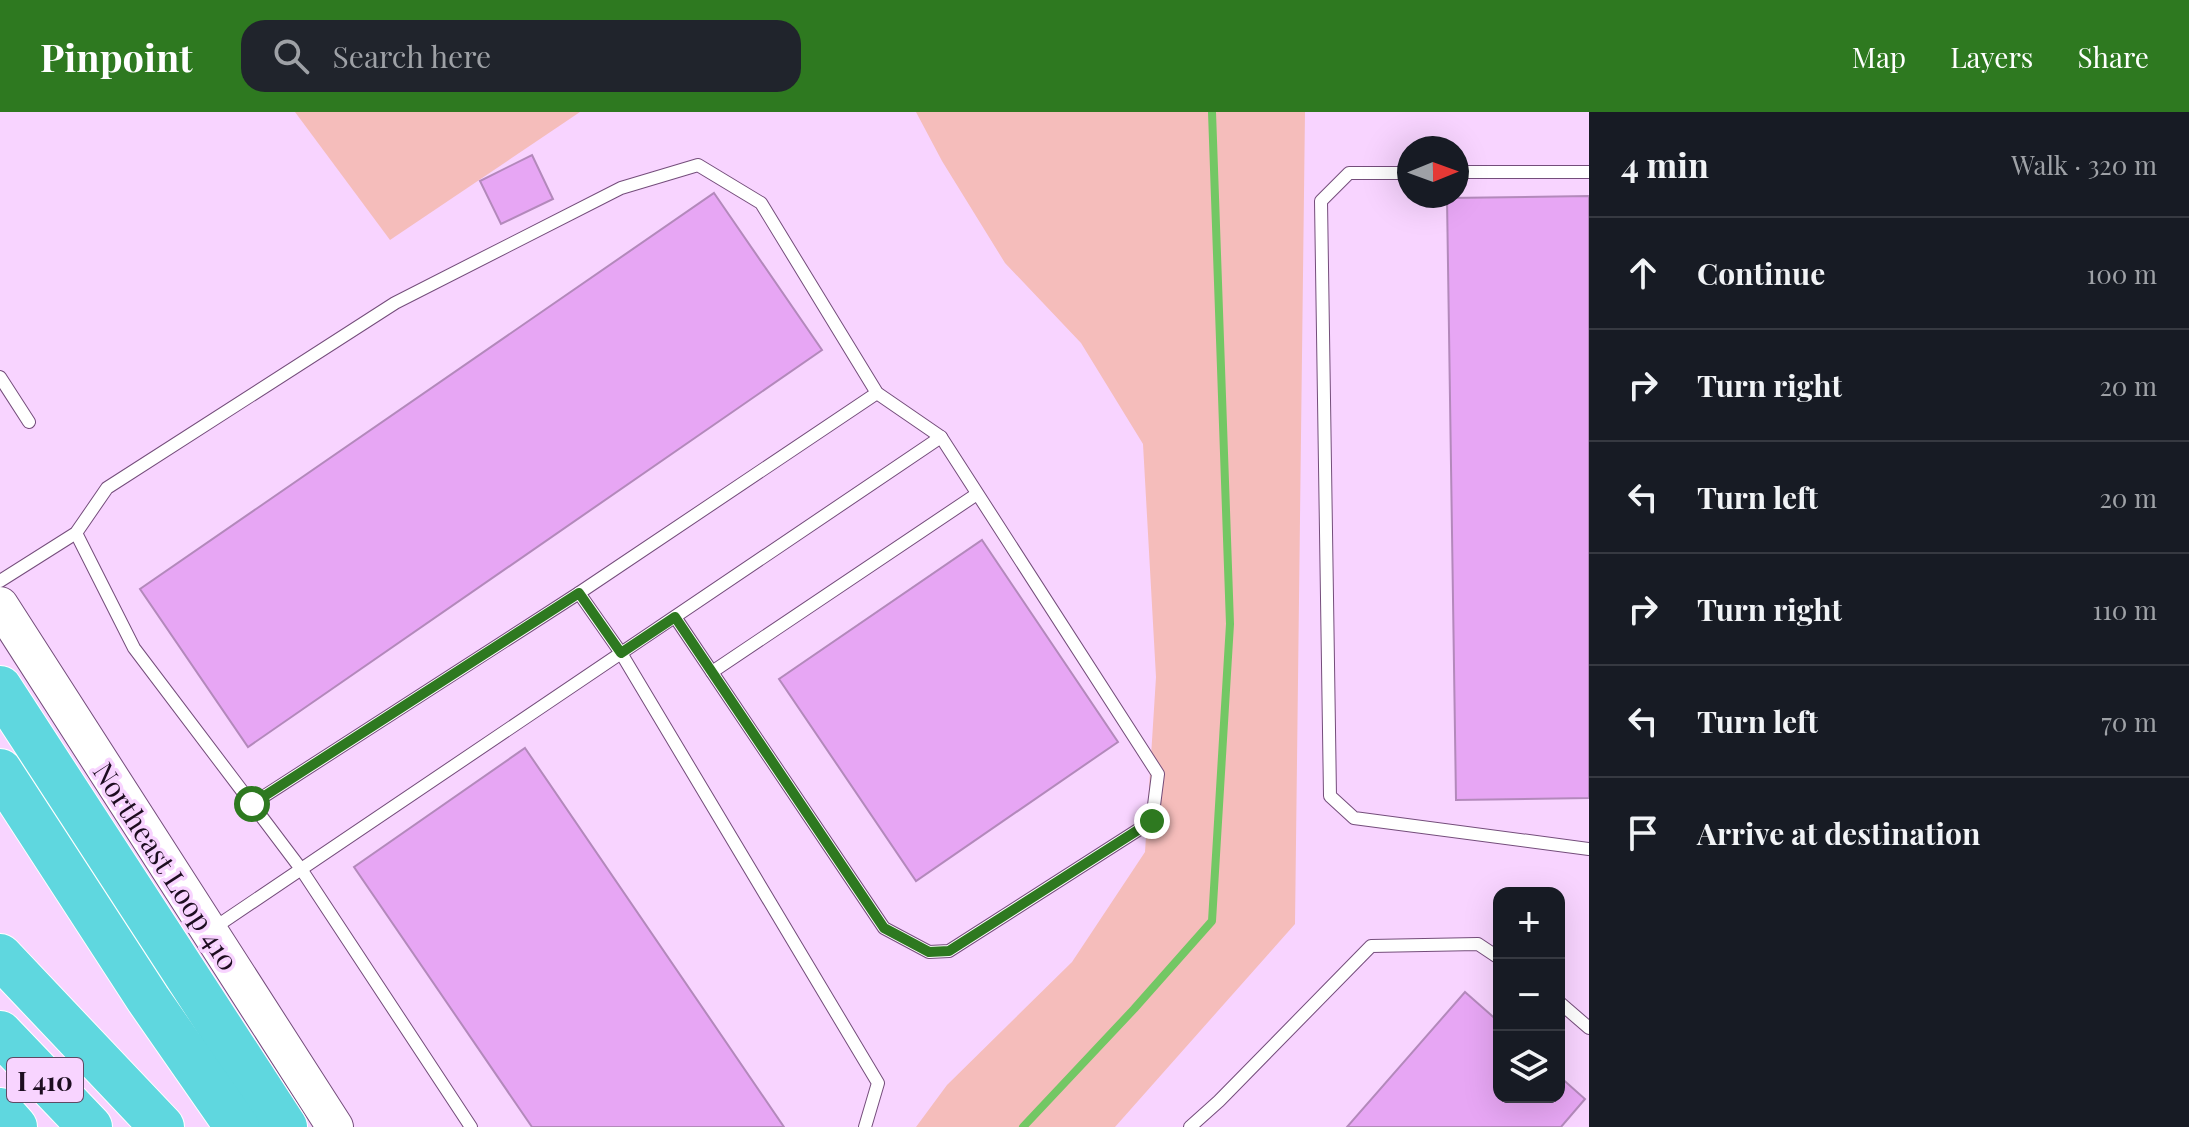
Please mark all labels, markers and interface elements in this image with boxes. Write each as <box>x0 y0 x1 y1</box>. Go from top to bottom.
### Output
search box <box>241 20 801 92</box>
text: Pinpoint <box>40 31 193 82</box>
icon: search <box>269 34 313 78</box>
text: Search here <box>333 36 491 76</box>
text: Map <box>1852 38 1906 75</box>
text: Layers <box>1950 38 2033 75</box>
text: Share <box>2077 38 2149 75</box>
north arrow <box>1397 136 1469 208</box>
text: 4 min <box>1621 141 1709 187</box>
text: Walk · 320 m <box>2011 147 2157 182</box>
icon: ahead <box>1621 251 1665 295</box>
text: Continue <box>1697 253 1825 293</box>
text: 100 m <box>2087 256 2157 291</box>
icon: right <box>1621 363 1665 407</box>
text: Turn right <box>1697 365 1842 405</box>
text: 20 m <box>2099 368 2157 403</box>
icon: left <box>1621 475 1665 519</box>
text: Turn left <box>1697 477 1818 517</box>
text: 20 m <box>2099 480 2157 515</box>
icon: right <box>1621 587 1665 631</box>
text: Turn right <box>1697 589 1842 629</box>
text: 110 m <box>2093 592 2157 627</box>
icon: left <box>1621 699 1665 743</box>
text: Turn left <box>1697 701 1818 741</box>
text: 70 m <box>2101 704 2157 739</box>
street label: Northeast Loop 410 <box>86 755 248 977</box>
route start <box>234 786 270 822</box>
route end <box>1134 803 1170 839</box>
icon: arrive <box>1621 811 1665 855</box>
text: Arrive at destination <box>1697 813 1980 853</box>
map controls <box>1493 887 1565 1103</box>
button: + <box>1493 887 1565 959</box>
button: − <box>1493 959 1565 1031</box>
button: layers <box>1493 1031 1565 1103</box>
road number: I 410 <box>7 1058 83 1102</box>

